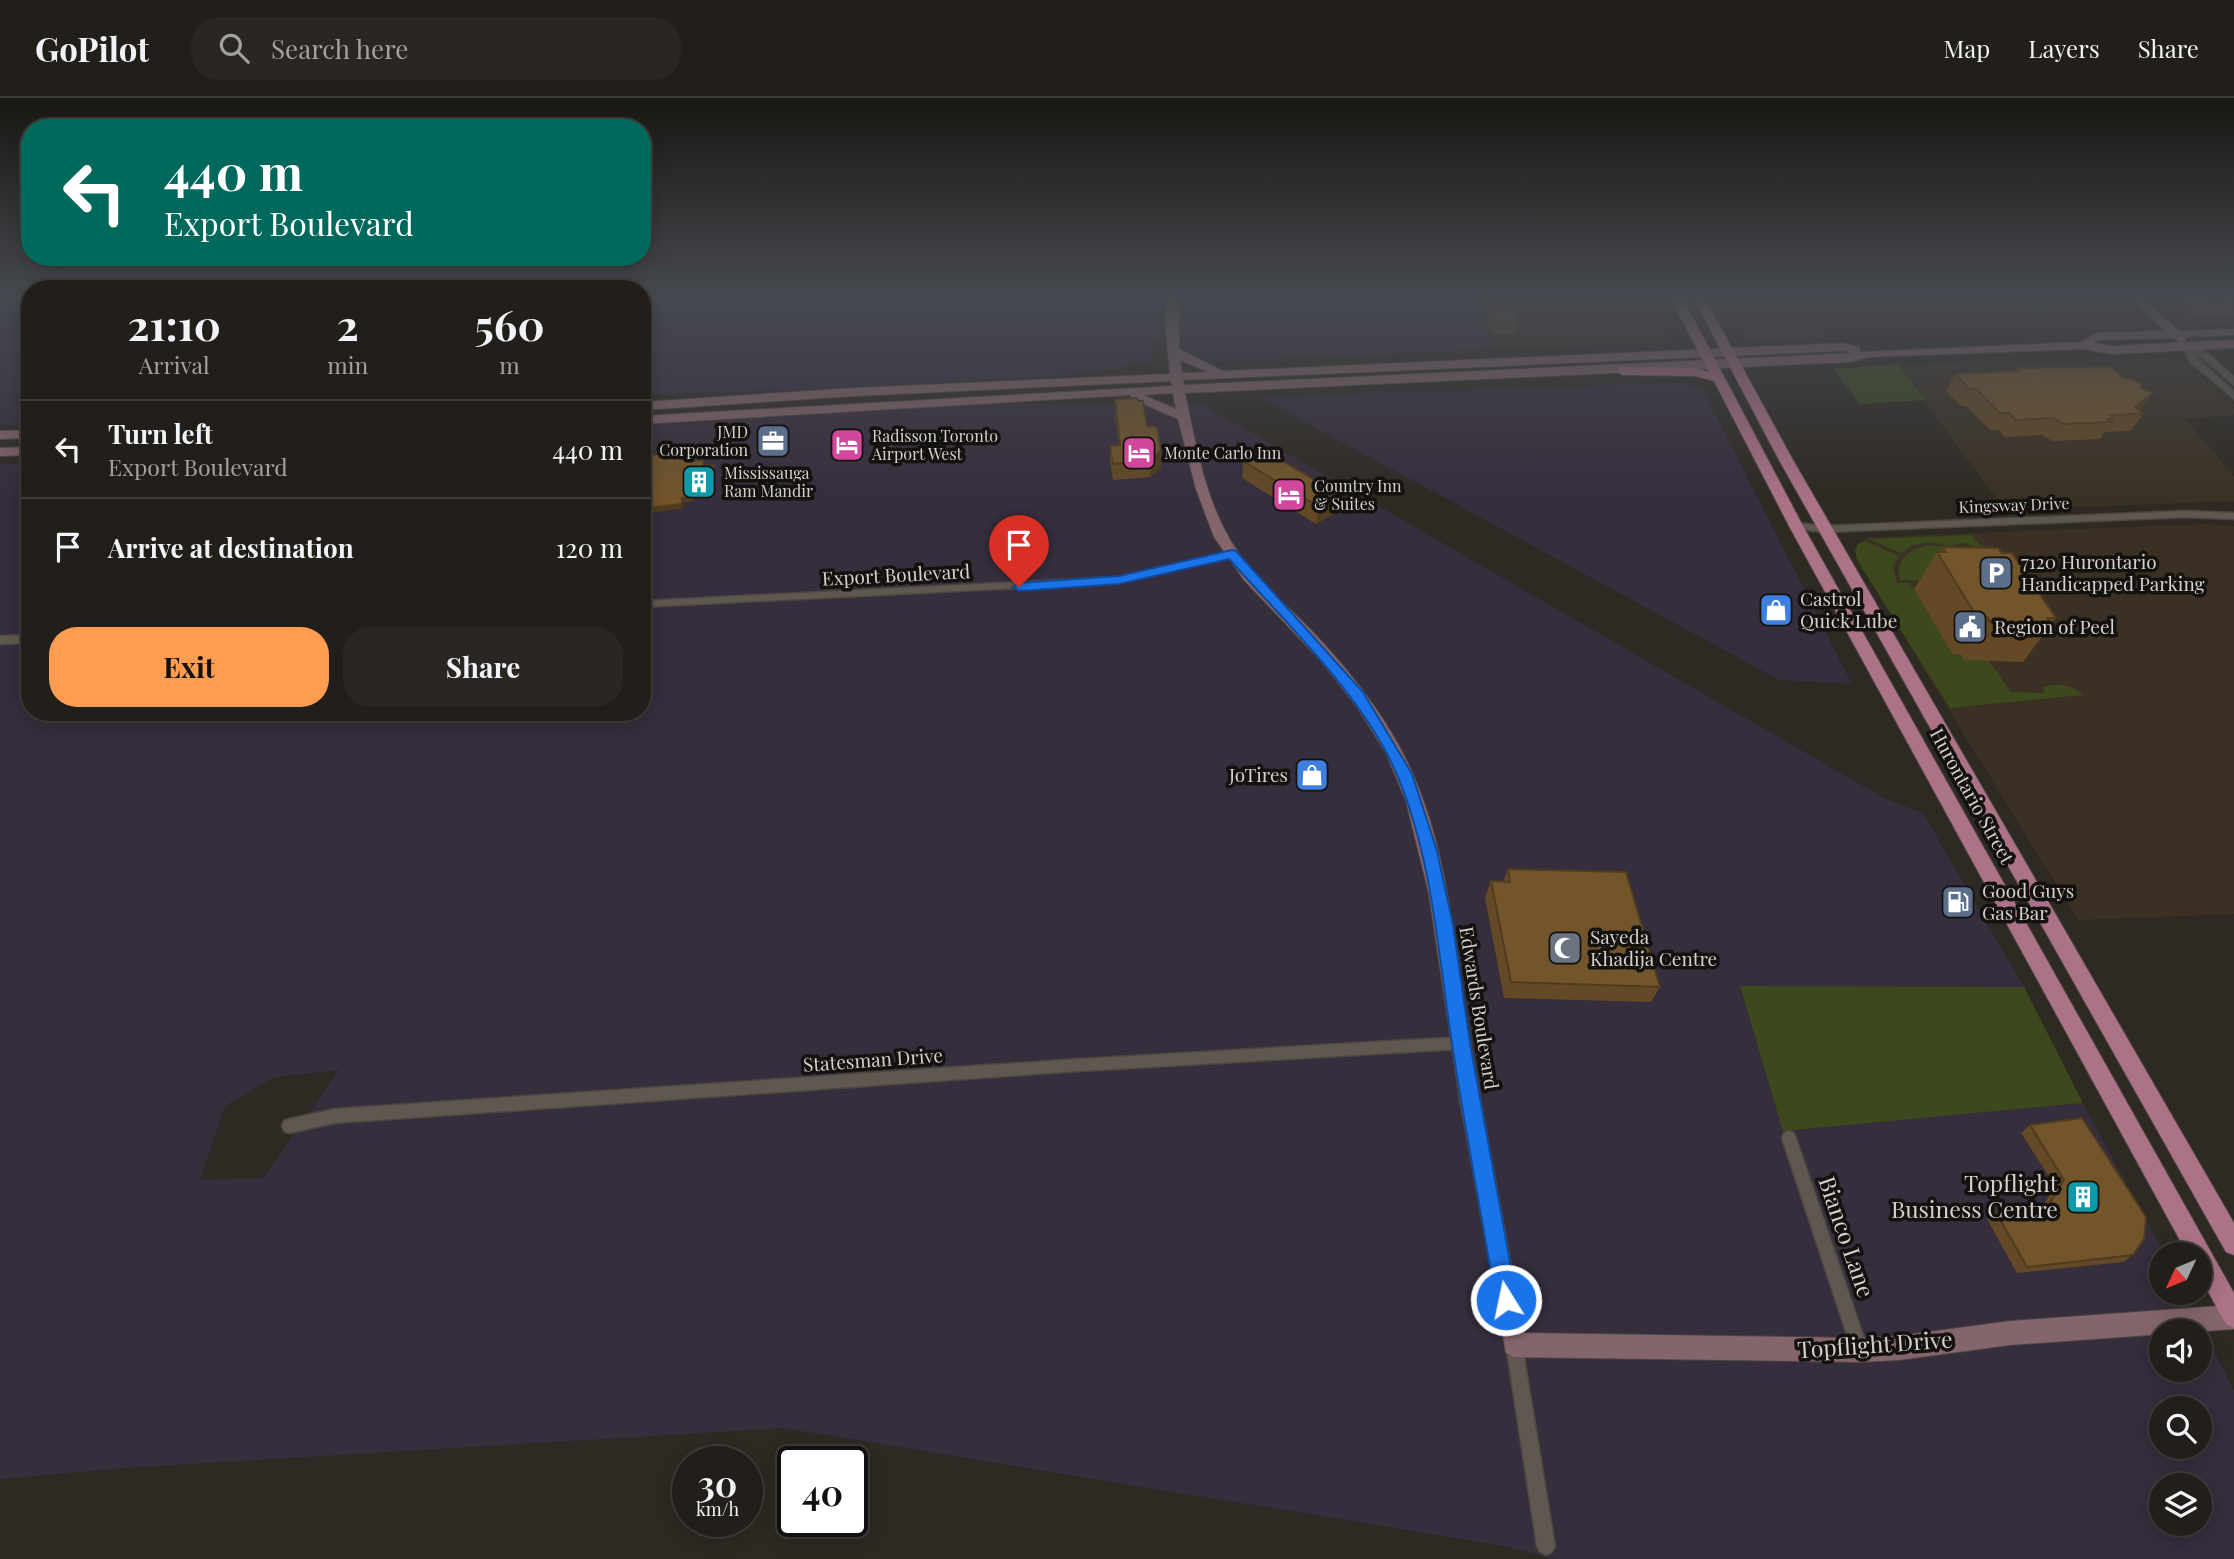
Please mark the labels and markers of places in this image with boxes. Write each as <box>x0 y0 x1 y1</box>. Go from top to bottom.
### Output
place label: JMD Corporation <box>659 421 748 460</box>
office icon: JMD Corporation <box>754 422 792 460</box>
place label: Radisson Toronto Airport West <box>871 425 998 464</box>
hotel icon: Radisson Toronto Airport West <box>828 426 866 464</box>
hotel icon: Monte Carlo Inn <box>1120 434 1158 472</box>
place label: Monte Carlo Inn <box>1164 442 1282 463</box>
place label: Mississauga Ram Mandir <box>724 462 813 501</box>
building icon: Mississauga Ram Mandir <box>680 463 718 501</box>
place label: Country Inn & Suites <box>1314 475 1402 514</box>
hotel icon: Country Inn & Suites <box>1270 476 1308 514</box>
pin <box>989 515 1049 587</box>
place label: 7120 Hurontario Handicapped Parking <box>2021 548 2205 596</box>
parking icon: 7120 Hurontario Handicapped Parking <box>1977 554 2015 592</box>
place label: Castrol Quick Lube <box>1800 585 1897 633</box>
shop icon: Castrol Quick Lube <box>1757 591 1795 629</box>
public building icon: Region of Peel <box>1951 608 1989 646</box>
place label: Region of Peel <box>1994 613 2116 639</box>
shop icon: JoTires <box>1293 756 1331 794</box>
place label: JoTires <box>1228 761 1288 787</box>
place label: Good Guys Gas Bar <box>1982 877 2074 925</box>
fuel station icon: Good Guys Gas Bar <box>1939 883 1977 921</box>
place label: Sayeda Khadija Centre <box>1590 923 1717 971</box>
mosque icon: Sayeda Khadija Centre <box>1546 929 1584 967</box>
place label: Topflight Business Centre <box>1891 1167 2059 1224</box>
building icon: Topflight Business Centre <box>2064 1178 2102 1216</box>

